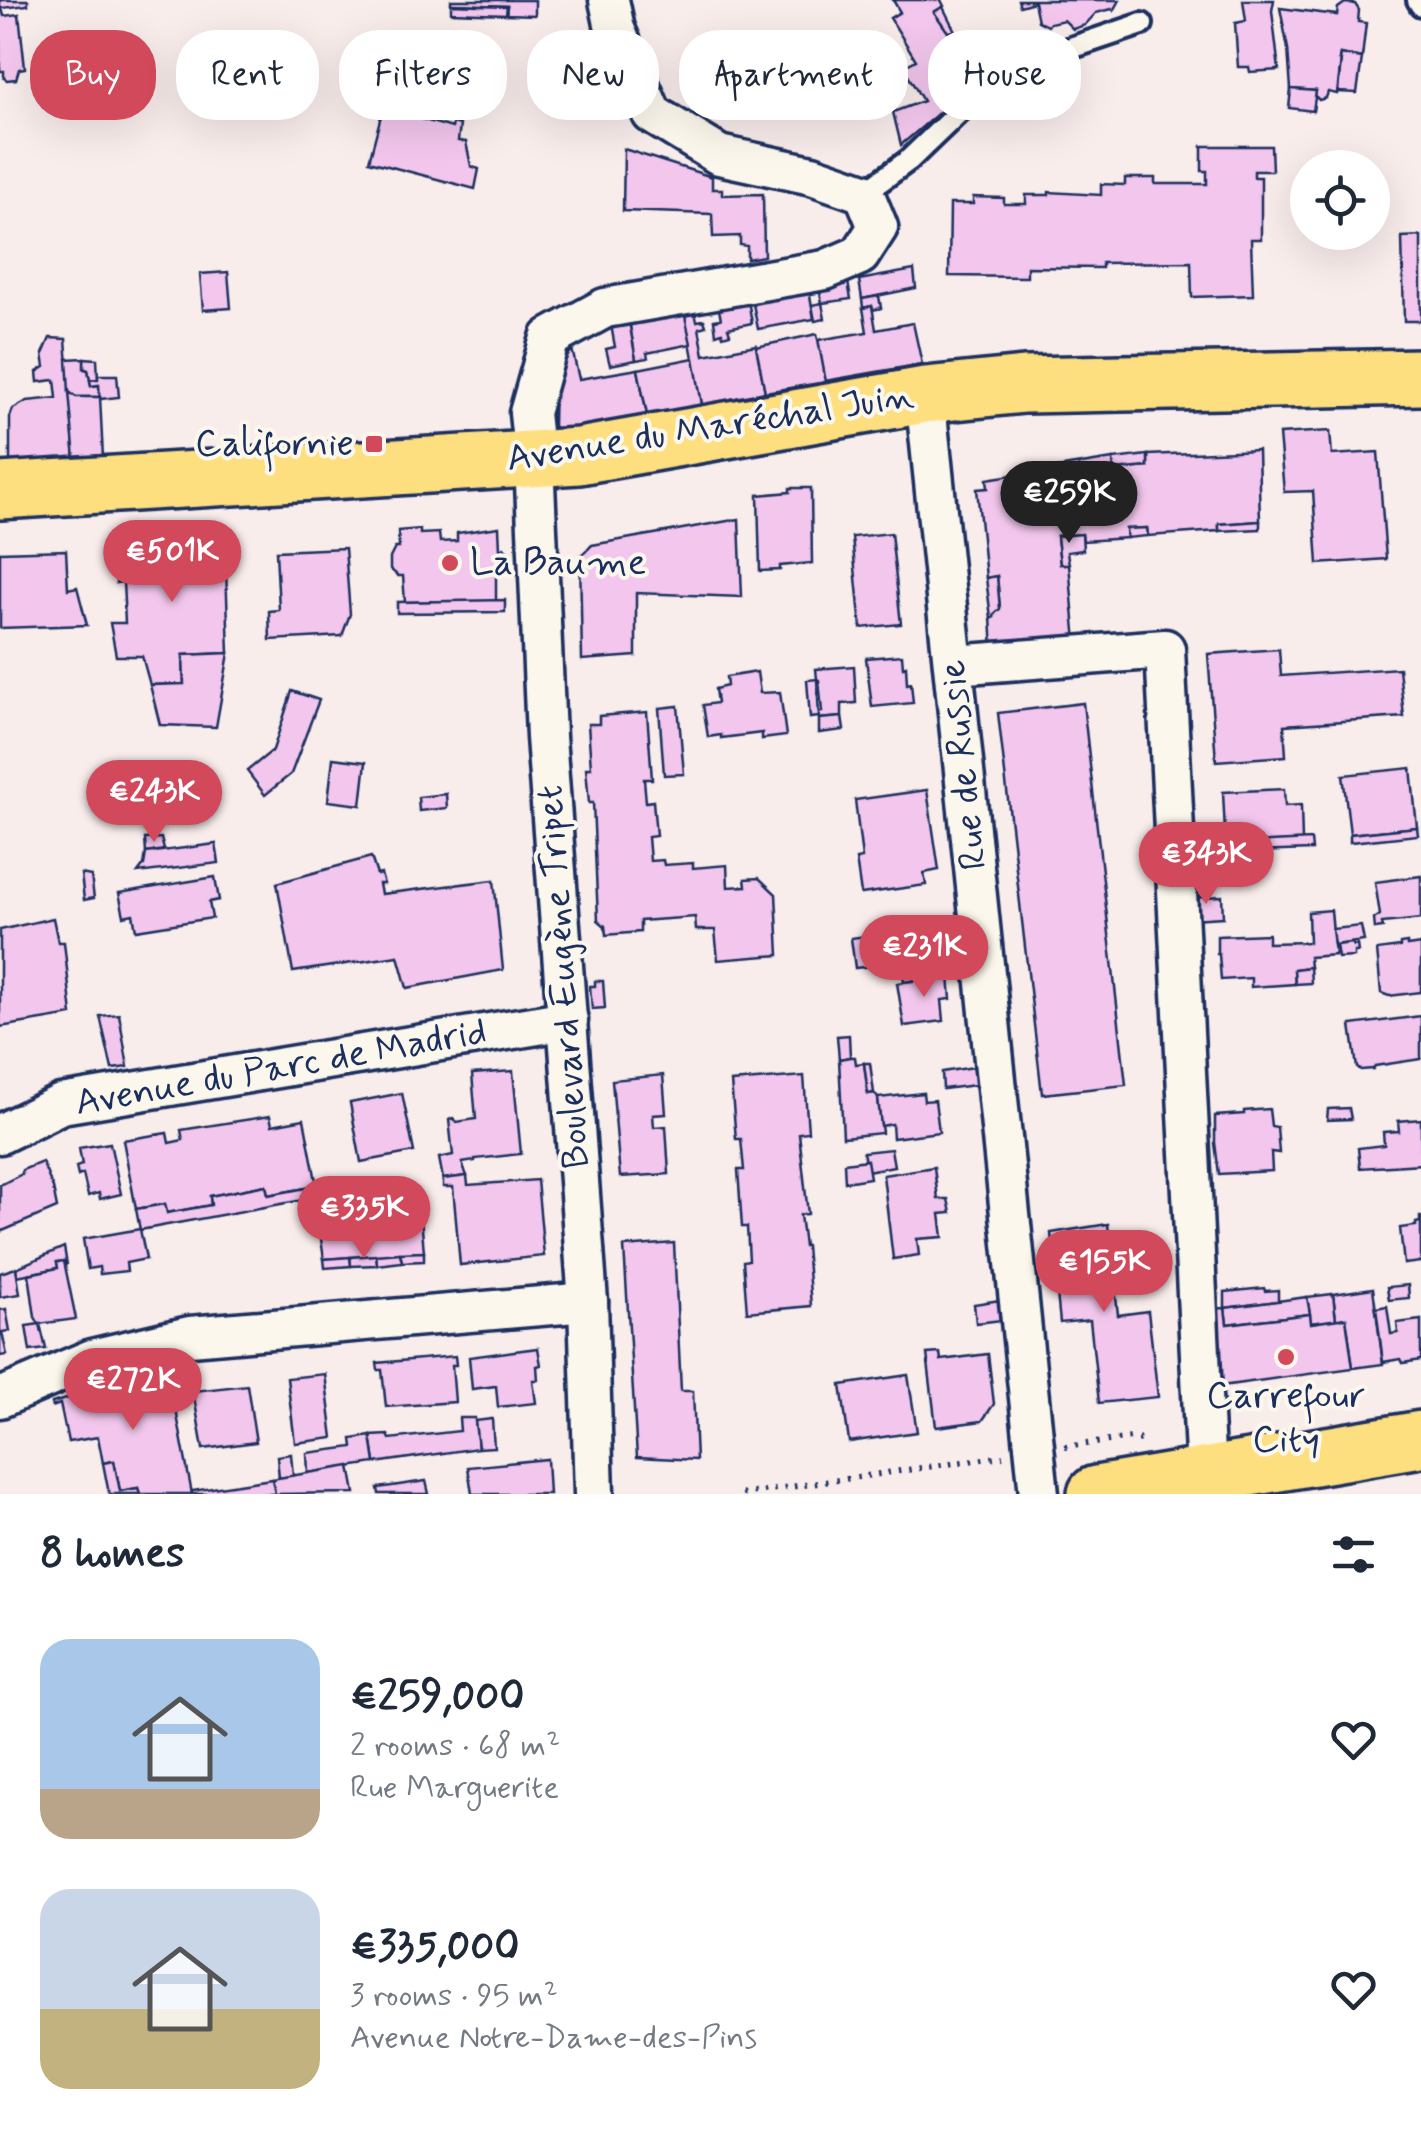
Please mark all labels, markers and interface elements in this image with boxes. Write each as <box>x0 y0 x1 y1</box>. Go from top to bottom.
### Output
chip: Buy <box>30 30 156 120</box>
chip: Rent <box>176 30 319 120</box>
chip: Filters <box>339 30 507 120</box>
chip: New <box>527 30 659 120</box>
chip: Apartment <box>679 30 908 120</box>
chip: House <box>928 30 1081 120</box>
map controls <box>1290 150 1390 250</box>
button: locate <box>1290 150 1390 250</box>
street label: Avenue du Maréchal Juin <box>503 372 917 484</box>
place label: Californie <box>195 420 354 472</box>
marker: Californie <box>363 433 385 455</box>
pin: €259K <box>999 461 1139 546</box>
text: €259K <box>1022 472 1116 514</box>
pin: €501K <box>102 520 242 605</box>
text: €501K <box>125 531 219 573</box>
place label: La Baume <box>470 539 646 588</box>
marker: La Baume <box>439 552 461 574</box>
street label: Rue de Russie <box>929 658 999 872</box>
pin: €243K <box>84 760 224 845</box>
text: €243K <box>108 771 200 813</box>
street label: Boulevard Eugène Tripet <box>526 783 602 1171</box>
pin: €343K <box>1136 822 1276 907</box>
text: €343K <box>1161 833 1251 875</box>
pin: €231K <box>854 915 994 1000</box>
text: €231K <box>881 926 967 968</box>
street label: Avenue du Parc de Madrid <box>71 1008 491 1128</box>
pin: €335K <box>294 1176 434 1261</box>
text: €335K <box>319 1187 409 1229</box>
pin: €155K <box>1034 1230 1174 1315</box>
text: €155K <box>1058 1241 1150 1283</box>
marker: Carrefour City <box>1275 1346 1297 1368</box>
pin: €272K <box>63 1348 203 1433</box>
text: €272K <box>86 1359 180 1401</box>
place label: Carrefour City <box>1206 1372 1366 1465</box>
text: 8 homes <box>40 1527 185 1582</box>
icon: filters <box>1326 1527 1381 1582</box>
text: €259,000 <box>350 1670 524 1725</box>
icon: home <box>120 1679 240 1799</box>
icon: heart <box>1326 1712 1381 1767</box>
text: 2 rooms · 68 m² <box>350 1725 560 1767</box>
text: Rue Marguerite <box>350 1767 559 1809</box>
text: €335,000 <box>350 1920 520 1975</box>
icon: home <box>120 1929 240 2049</box>
icon: heart <box>1326 1962 1381 2017</box>
text: 3 rooms · 95 m² <box>350 1975 558 2017</box>
text: Avenue Notre-Dame-des-Pins <box>350 2017 757 2059</box>

